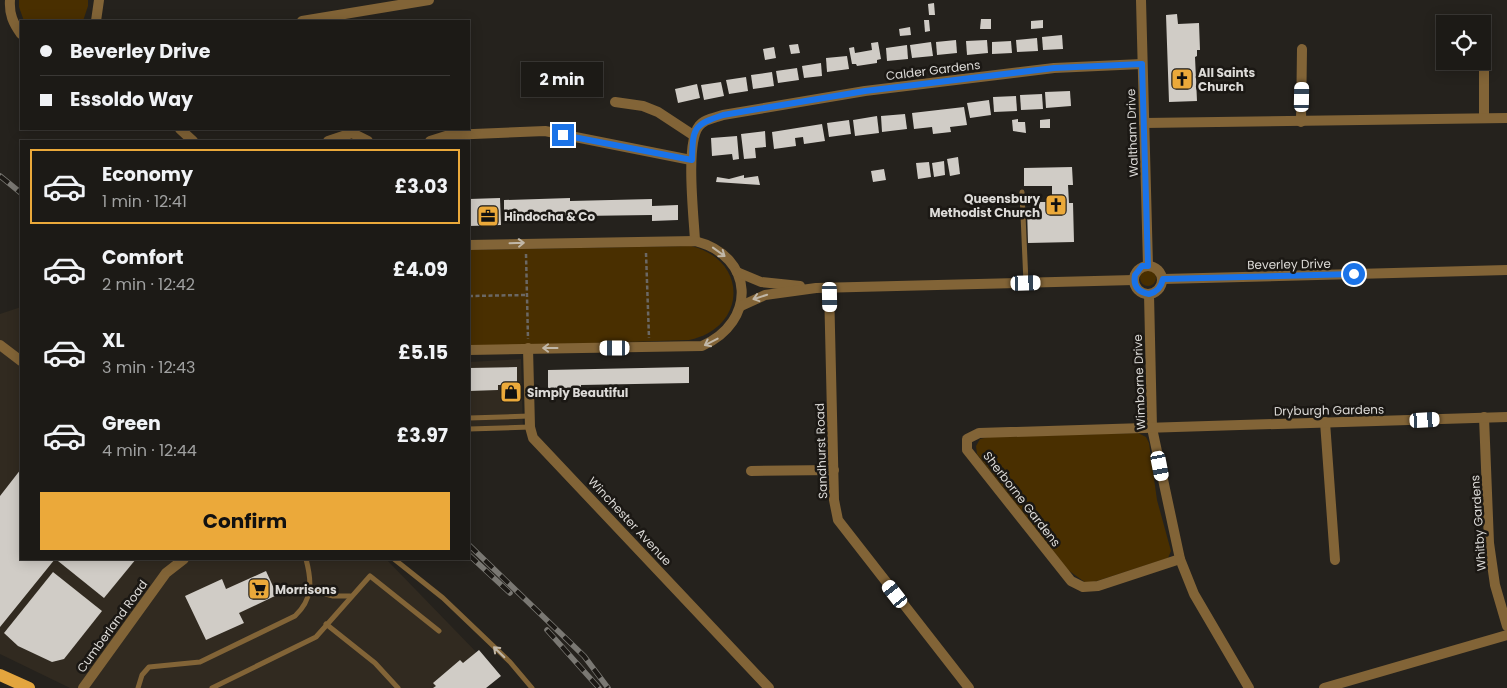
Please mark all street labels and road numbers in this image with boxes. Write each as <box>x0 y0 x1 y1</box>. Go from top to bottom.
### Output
street label: Calder Gardens <box>885 56 981 84</box>
street label: Waltham Drive <box>1122 88 1142 178</box>
street label: Beverley Drive <box>1247 255 1331 273</box>
street label: Wimborne Drive <box>1129 334 1149 430</box>
street label: Dryburgh Gardens <box>1274 401 1384 419</box>
street label: Sandhurst Road <box>811 403 831 499</box>
street label: Sherborne Gardens <box>979 448 1065 550</box>
street label: Winchester Avenue <box>584 473 676 569</box>
street label: Whitby Gardens <box>1466 474 1490 572</box>
street label: Cumberland Road <box>73 576 151 676</box>

